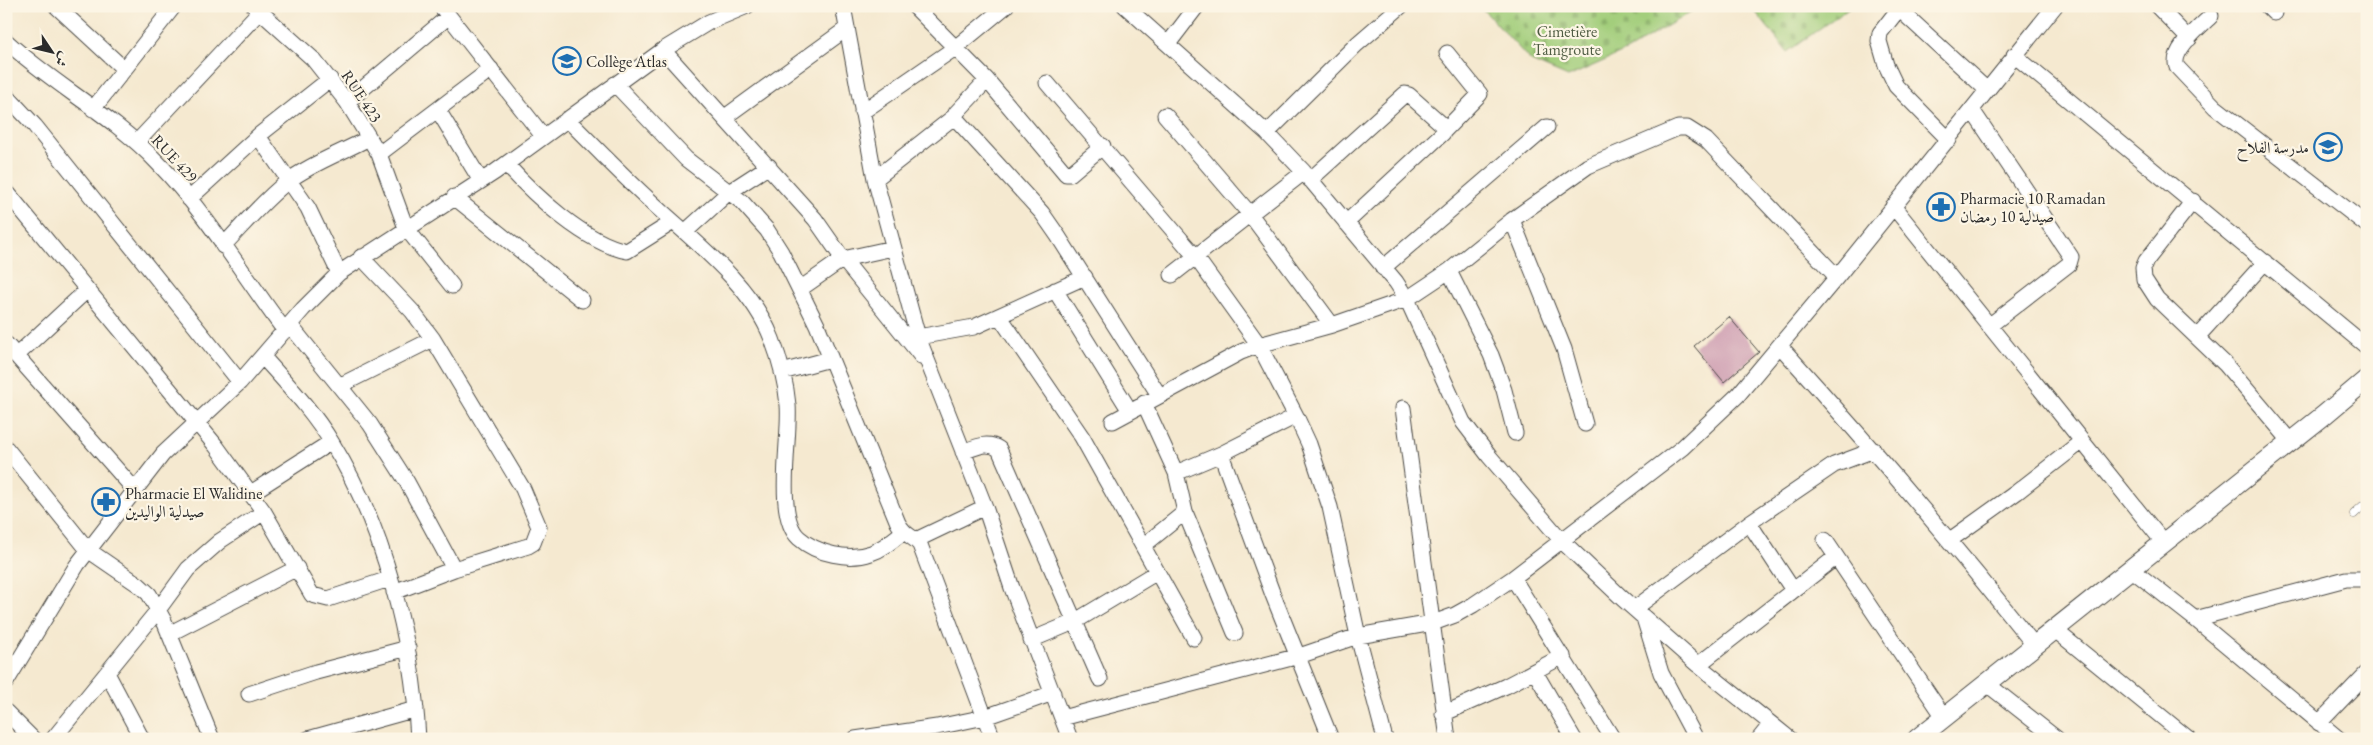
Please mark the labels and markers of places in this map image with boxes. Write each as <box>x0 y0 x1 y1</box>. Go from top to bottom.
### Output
school or university icon: Collège Atlas <box>552 46 582 76</box>
place label: Collège Atlas <box>586 51 667 72</box>
school or university icon: مدرسة الفلاح <box>2313 132 2343 162</box>
place label: مدرسة الفلاح <box>2237 137 2309 162</box>
place label: Pharmacie 10 Ramadan صيدلية 10 رمضان <box>1960 188 2106 227</box>
pharmacy icon: Pharmacie 10 Ramadan صيدلية 10 رمضان <box>1926 192 1956 222</box>
place label: Pharmacie El Walidine صيدلية الواليدين <box>125 483 262 522</box>
pharmacy icon: Pharmacie El Walidine صيدلية الواليدين <box>91 487 121 517</box>

